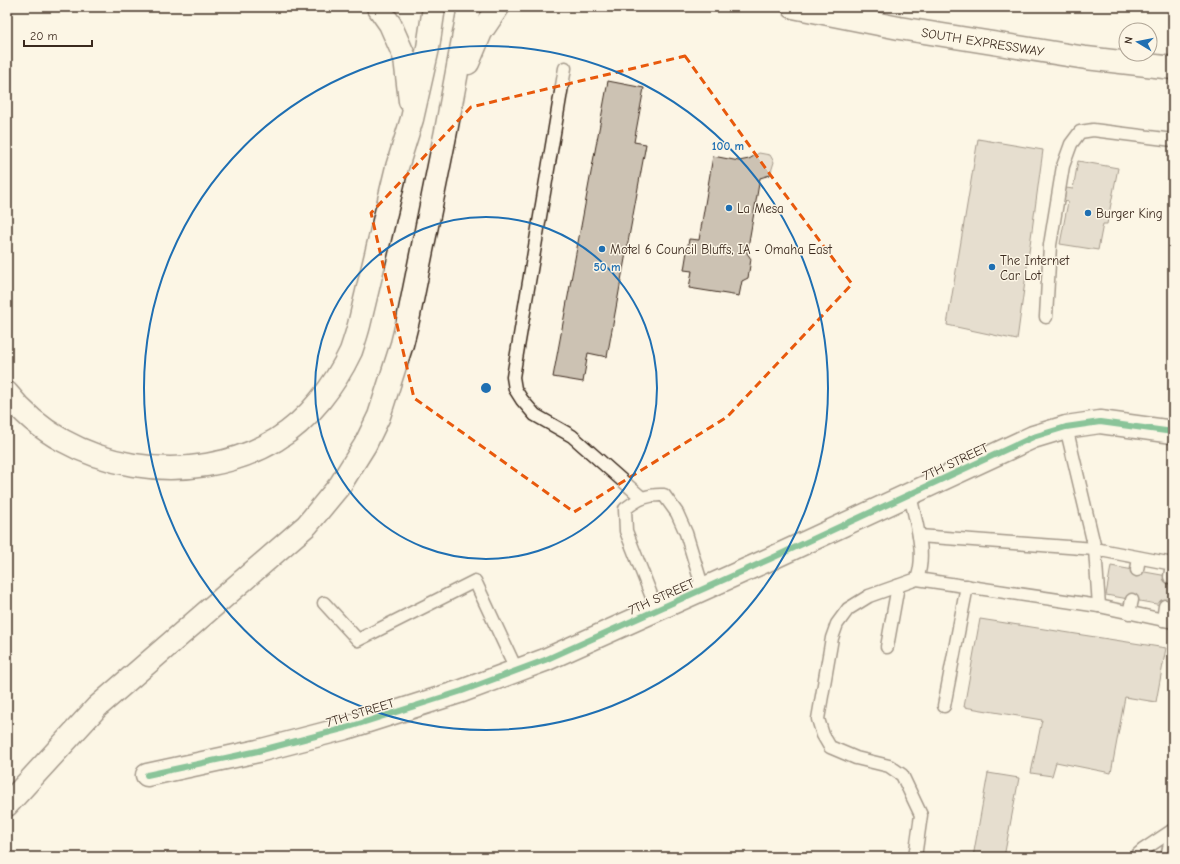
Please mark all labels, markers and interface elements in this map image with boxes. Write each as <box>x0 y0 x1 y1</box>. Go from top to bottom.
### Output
scale bar <box>24 22 92 48</box>
north arrow <box>1118 22 1158 62</box>
street label: SOUTH EXPRESSWAY <box>920 25 1046 59</box>
text: 20 m <box>30 29 58 43</box>
text: N <box>1122 36 1136 45</box>
text: 100 m <box>712 139 744 153</box>
place label: La Mesa <box>737 201 784 216</box>
marker: La Mesa <box>724 203 734 213</box>
place label: Burger King <box>1096 206 1163 221</box>
marker: Burger King <box>1083 208 1093 218</box>
place label: Motel 6 Council Bluffs, IA - Omaha East <box>610 242 833 257</box>
marker: Motel 6 Council Bluffs, IA - Omaha East <box>597 244 607 254</box>
place label: The Internet Car Lot <box>1000 253 1071 283</box>
text: 50 m <box>593 260 621 274</box>
marker: The Internet Car Lot <box>987 262 997 272</box>
centre of rings <box>479 381 493 395</box>
street label: 7TH STREET <box>920 440 991 483</box>
street label: 7TH STREET <box>626 575 697 618</box>
street label: 7TH STREET <box>324 695 396 730</box>

